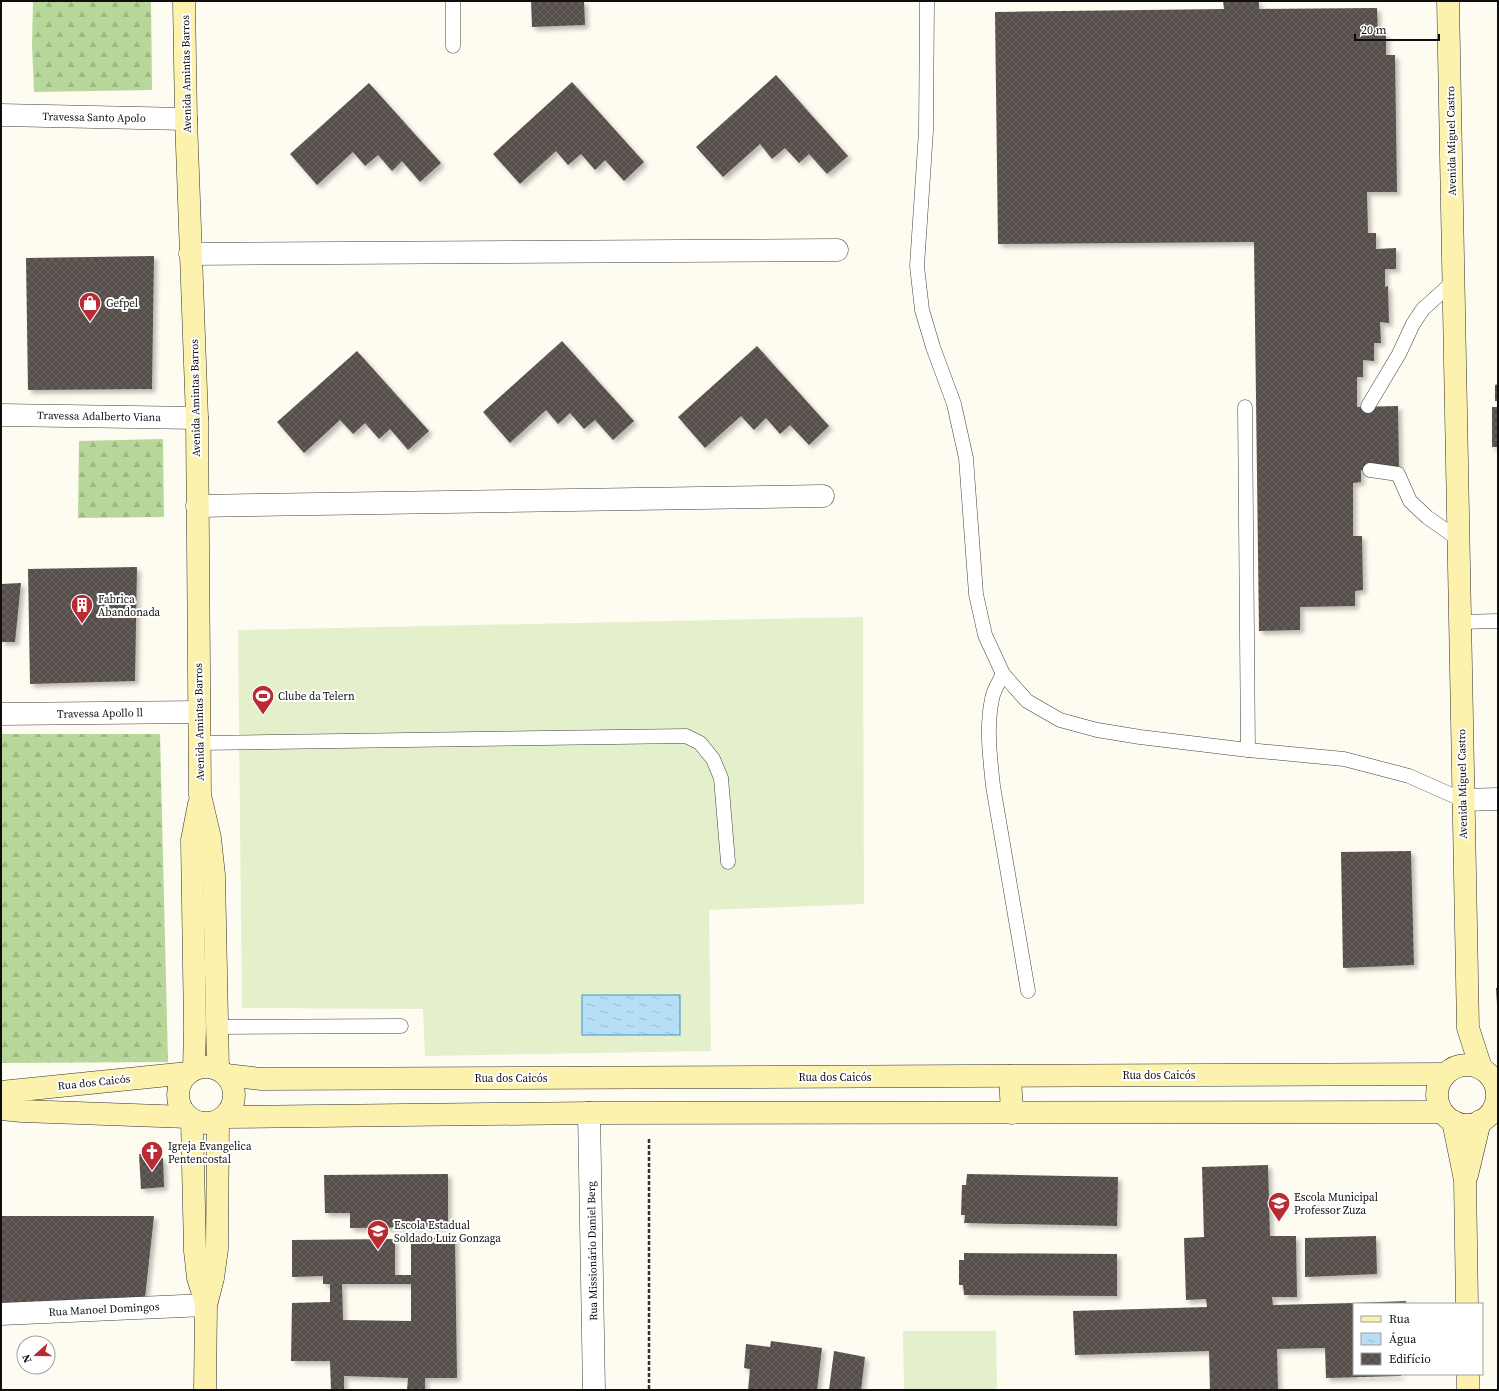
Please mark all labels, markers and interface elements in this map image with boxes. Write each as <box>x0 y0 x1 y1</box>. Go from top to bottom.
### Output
street label: Avenida Amintas Barros <box>178 15 195 133</box>
scale bar <box>1355 16 1439 42</box>
text: 20 m <box>1361 22 1387 38</box>
street label: Avenida Miguel Castro <box>1443 86 1460 196</box>
street label: Travessa Santo Apolo <box>42 109 146 126</box>
shop icon: Gefpel <box>77 290 103 323</box>
place label: Gefpel <box>106 296 138 311</box>
street label: Avenida Amintas Barros <box>187 339 204 457</box>
street label: Travessa Adalberto Viana <box>37 408 161 425</box>
building icon: Fabrica Abandonada <box>69 592 95 625</box>
place label: Fabrica Abandonada <box>98 592 161 620</box>
street label: Avenida Amintas Barros <box>191 663 208 781</box>
sports icon: Clube da Telern <box>250 683 276 716</box>
place label: Clube da Telern <box>278 689 355 704</box>
street label: Travessa Apollo ll <box>57 705 143 722</box>
street label: Avenida Miguel Castro <box>1454 729 1471 839</box>
street label: Rua dos Caicós <box>1122 1068 1196 1083</box>
street label: Rua dos Caicós <box>798 1070 872 1085</box>
street label: Rua dos Caicós <box>57 1071 131 1094</box>
street label: Rua dos Caicós <box>474 1071 548 1086</box>
church icon: Igreja Evangelica Pentencostal <box>139 1139 165 1172</box>
place label: Igreja Evangelica Pentencostal <box>168 1139 252 1167</box>
street label: Rua Missionário Daniel Berg <box>584 1181 601 1321</box>
school or university icon: Escola Municipal Professor Zuza <box>1266 1190 1292 1223</box>
place label: Escola Municipal Professor Zuza <box>1294 1190 1378 1218</box>
school or university icon: Escola Estadual Soldado Luiz Gonzaga <box>365 1218 391 1251</box>
place label: Escola Estadual Soldado Luiz Gonzaga <box>394 1218 501 1246</box>
street label: Rua Manoel Domingos <box>48 1299 160 1320</box>
legend <box>1353 1303 1483 1375</box>
text: Rua <box>1389 1311 1411 1327</box>
text: Água <box>1389 1331 1417 1347</box>
north arrow <box>16 1335 56 1375</box>
text: Edifício <box>1389 1351 1431 1367</box>
text: N <box>19 1352 36 1365</box>

